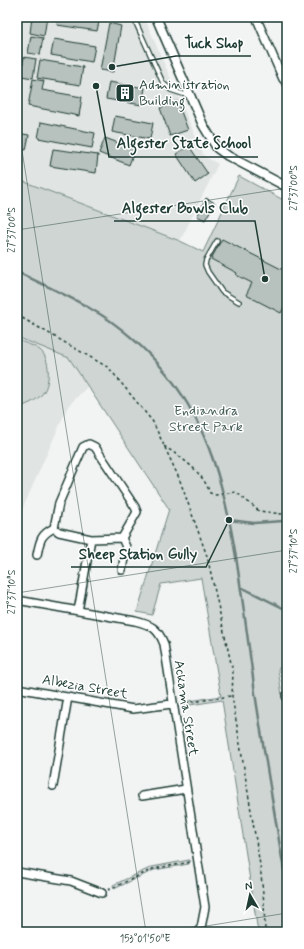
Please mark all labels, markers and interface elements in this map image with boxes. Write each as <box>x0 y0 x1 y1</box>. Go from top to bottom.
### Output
callout: Tuck Shop <box>176 29 251 56</box>
text: Tuck Shop <box>184 34 244 54</box>
place label: Administration Building <box>139 76 230 112</box>
building icon: Administration Building <box>114 82 136 104</box>
callout: Algester State School <box>109 130 258 157</box>
text: Algester State School <box>117 134 252 156</box>
text: 27°37'00"S <box>287 165 301 211</box>
callout: Algester Bowls Club <box>114 194 255 221</box>
text: Algester Bowls Club <box>122 199 248 221</box>
text: 27°37'00"S <box>5 207 19 253</box>
park label: Endiandra Street Park <box>169 402 243 436</box>
text: 27°37'10"S <box>287 528 301 573</box>
callout: Sheep Station Gully <box>71 540 206 567</box>
text: Sheep Station Gully <box>79 545 198 565</box>
text: 27°37'10"S <box>5 569 19 614</box>
street label: Ackama Street <box>170 659 203 758</box>
street label: Albezia Street <box>41 671 130 704</box>
north arrow <box>230 875 270 915</box>
text: N <box>244 879 253 894</box>
text: 153°01'50"E <box>120 932 170 946</box>

